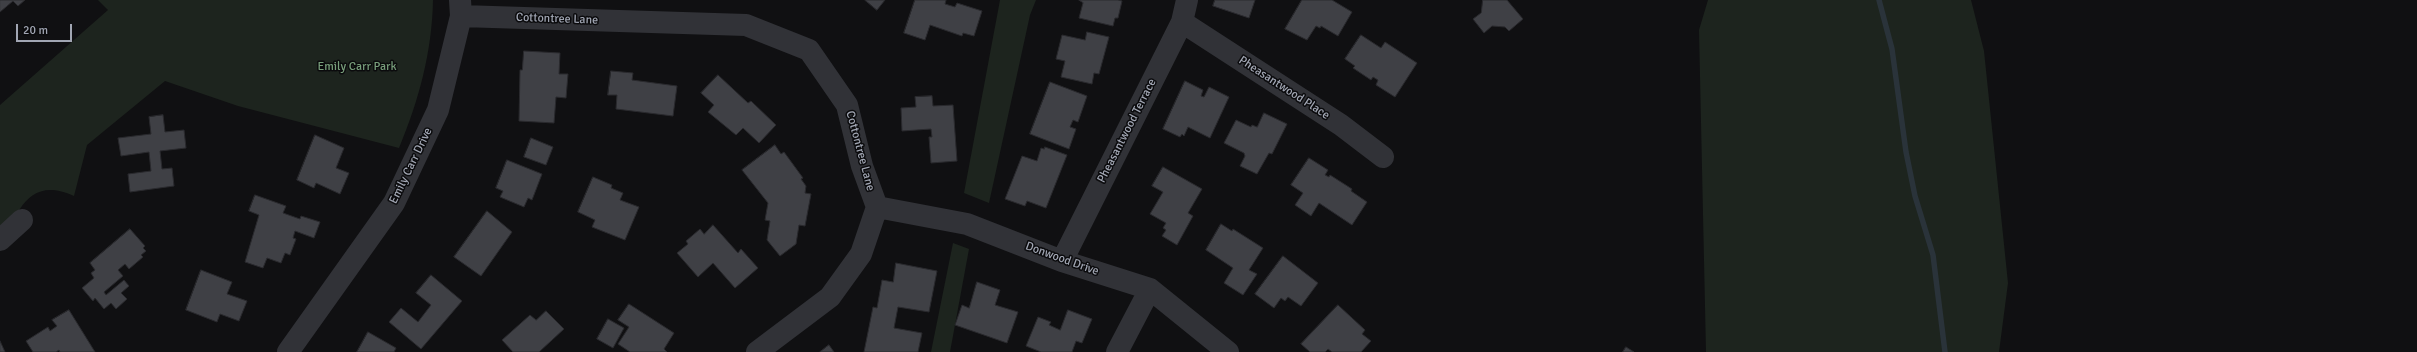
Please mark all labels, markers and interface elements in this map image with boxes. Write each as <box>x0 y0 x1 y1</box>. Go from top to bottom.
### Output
street label: Cottontree Lane <box>516 10 598 28</box>
scale bar <box>18 16 74 42</box>
text: 20 m <box>23 23 48 38</box>
street label: Pheasantwood Place <box>1236 53 1332 123</box>
park label: Emily Carr Park <box>317 60 397 74</box>
street label: Pheasantwood Terrace <box>1095 77 1159 185</box>
street label: Cottontree Lane <box>842 109 878 193</box>
street label: Emily Carr Drive <box>386 126 436 206</box>
street label: Donwood Drive <box>1023 239 1101 279</box>

